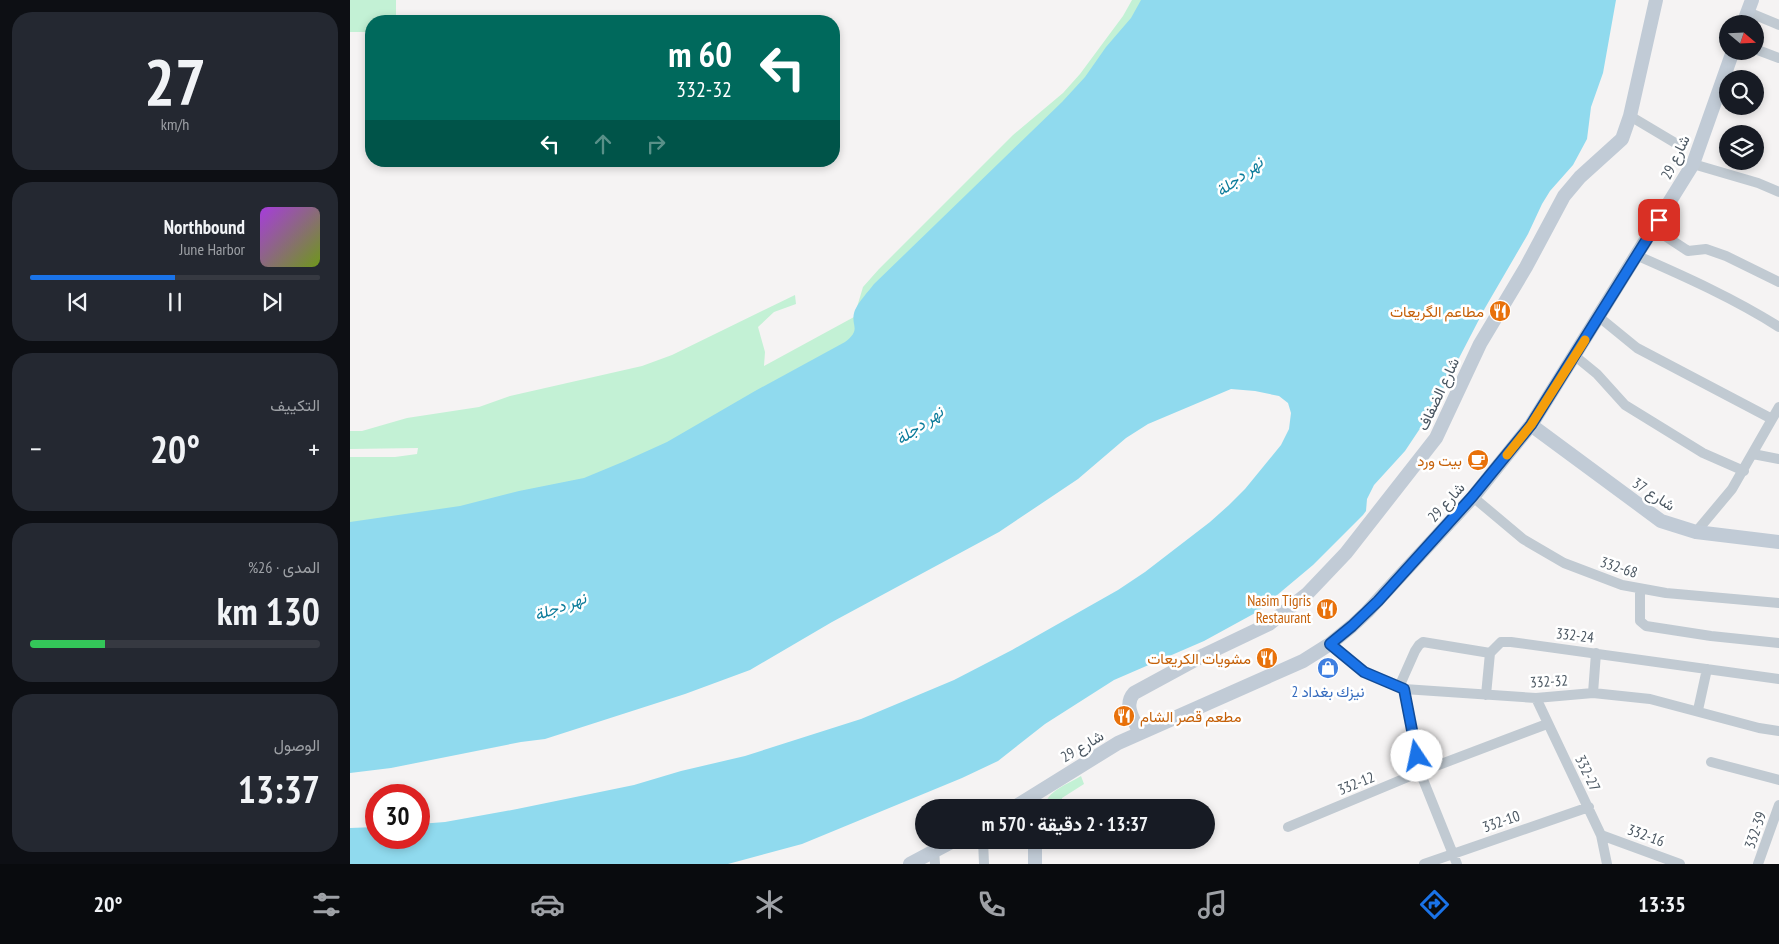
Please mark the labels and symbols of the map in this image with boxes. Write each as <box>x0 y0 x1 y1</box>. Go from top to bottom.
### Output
north arrow <box>1719 15 1764 60</box>
street label: شارع 29 <box>1656 132 1696 183</box>
water label: نهر دجلة <box>1211 151 1268 201</box>
pin <box>1638 199 1680 241</box>
restaurant icon: مطاعم الگريعات <box>1488 299 1512 323</box>
place label: مطاعم الگريعات <box>1390 302 1484 322</box>
street label: شارع الضفاف <box>1413 354 1465 434</box>
water label: نهر دجلة <box>891 401 949 449</box>
cafe icon: بيت ورد <box>1466 448 1490 472</box>
place label: بيت ورد <box>1417 451 1462 470</box>
street label: شارع 37 <box>1628 473 1679 516</box>
street label: شارع 29 <box>1423 478 1470 527</box>
street label: 332-68 <box>1598 552 1640 582</box>
water label: نهر دجلة <box>531 587 590 626</box>
place label: Nasim Tigris Restaurant <box>1247 591 1311 627</box>
restaurant icon: Nasim Tigris Restaurant <box>1315 597 1339 621</box>
street label: 332-24 <box>1555 623 1595 647</box>
restaurant icon: مشويات الكريعات <box>1255 646 1279 670</box>
place label: مشويات الكريعات <box>1147 649 1251 668</box>
shop icon: نيزك بغداد 2 <box>1316 656 1340 680</box>
street label: 332-32 <box>1529 671 1569 691</box>
place label: نيزك بغداد 2 <box>1292 682 1364 701</box>
restaurant icon: مطعم قصر الشام <box>1112 704 1136 728</box>
place label: مطعم قصر الشام <box>1140 707 1241 727</box>
street label: شارع 29 <box>1057 726 1108 768</box>
position arrow <box>1390 729 1442 781</box>
street label: 332-27 <box>1571 752 1605 794</box>
street label: 332-12 <box>1335 767 1377 799</box>
speed limit sign: 30 <box>365 784 430 849</box>
street label: 332-10 <box>1480 806 1522 836</box>
street label: 332-39 <box>1740 809 1770 851</box>
street label: 332-16 <box>1625 820 1667 851</box>

